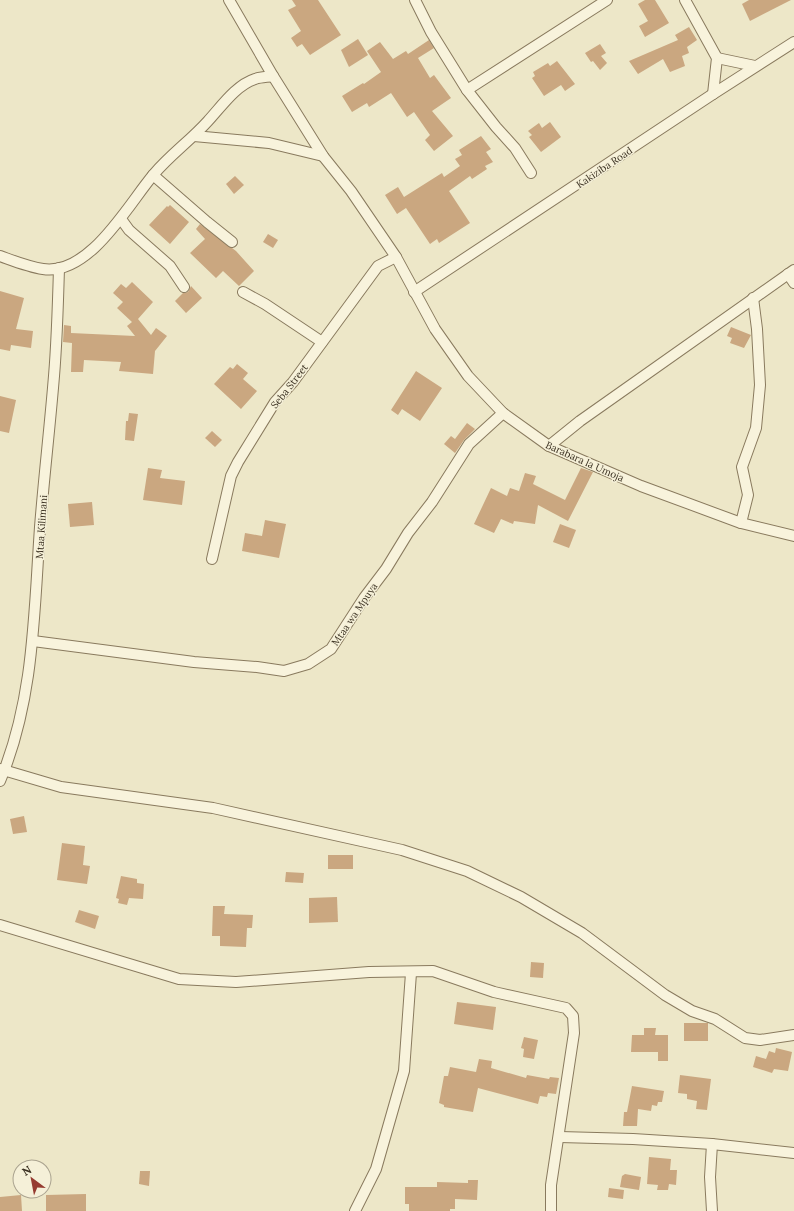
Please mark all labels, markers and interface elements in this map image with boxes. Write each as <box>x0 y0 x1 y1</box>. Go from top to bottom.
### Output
street label: Kakiziba Road <box>574 144 635 191</box>
street label: Seba Street <box>268 361 311 411</box>
street label: Barabara la Umoja <box>544 438 626 485</box>
street label: Mtaa Kilimani <box>33 494 50 559</box>
street label: Mtaa wa Mpuya <box>329 580 380 648</box>
north arrow <box>12 1159 52 1199</box>
text: N <box>19 1162 34 1179</box>

